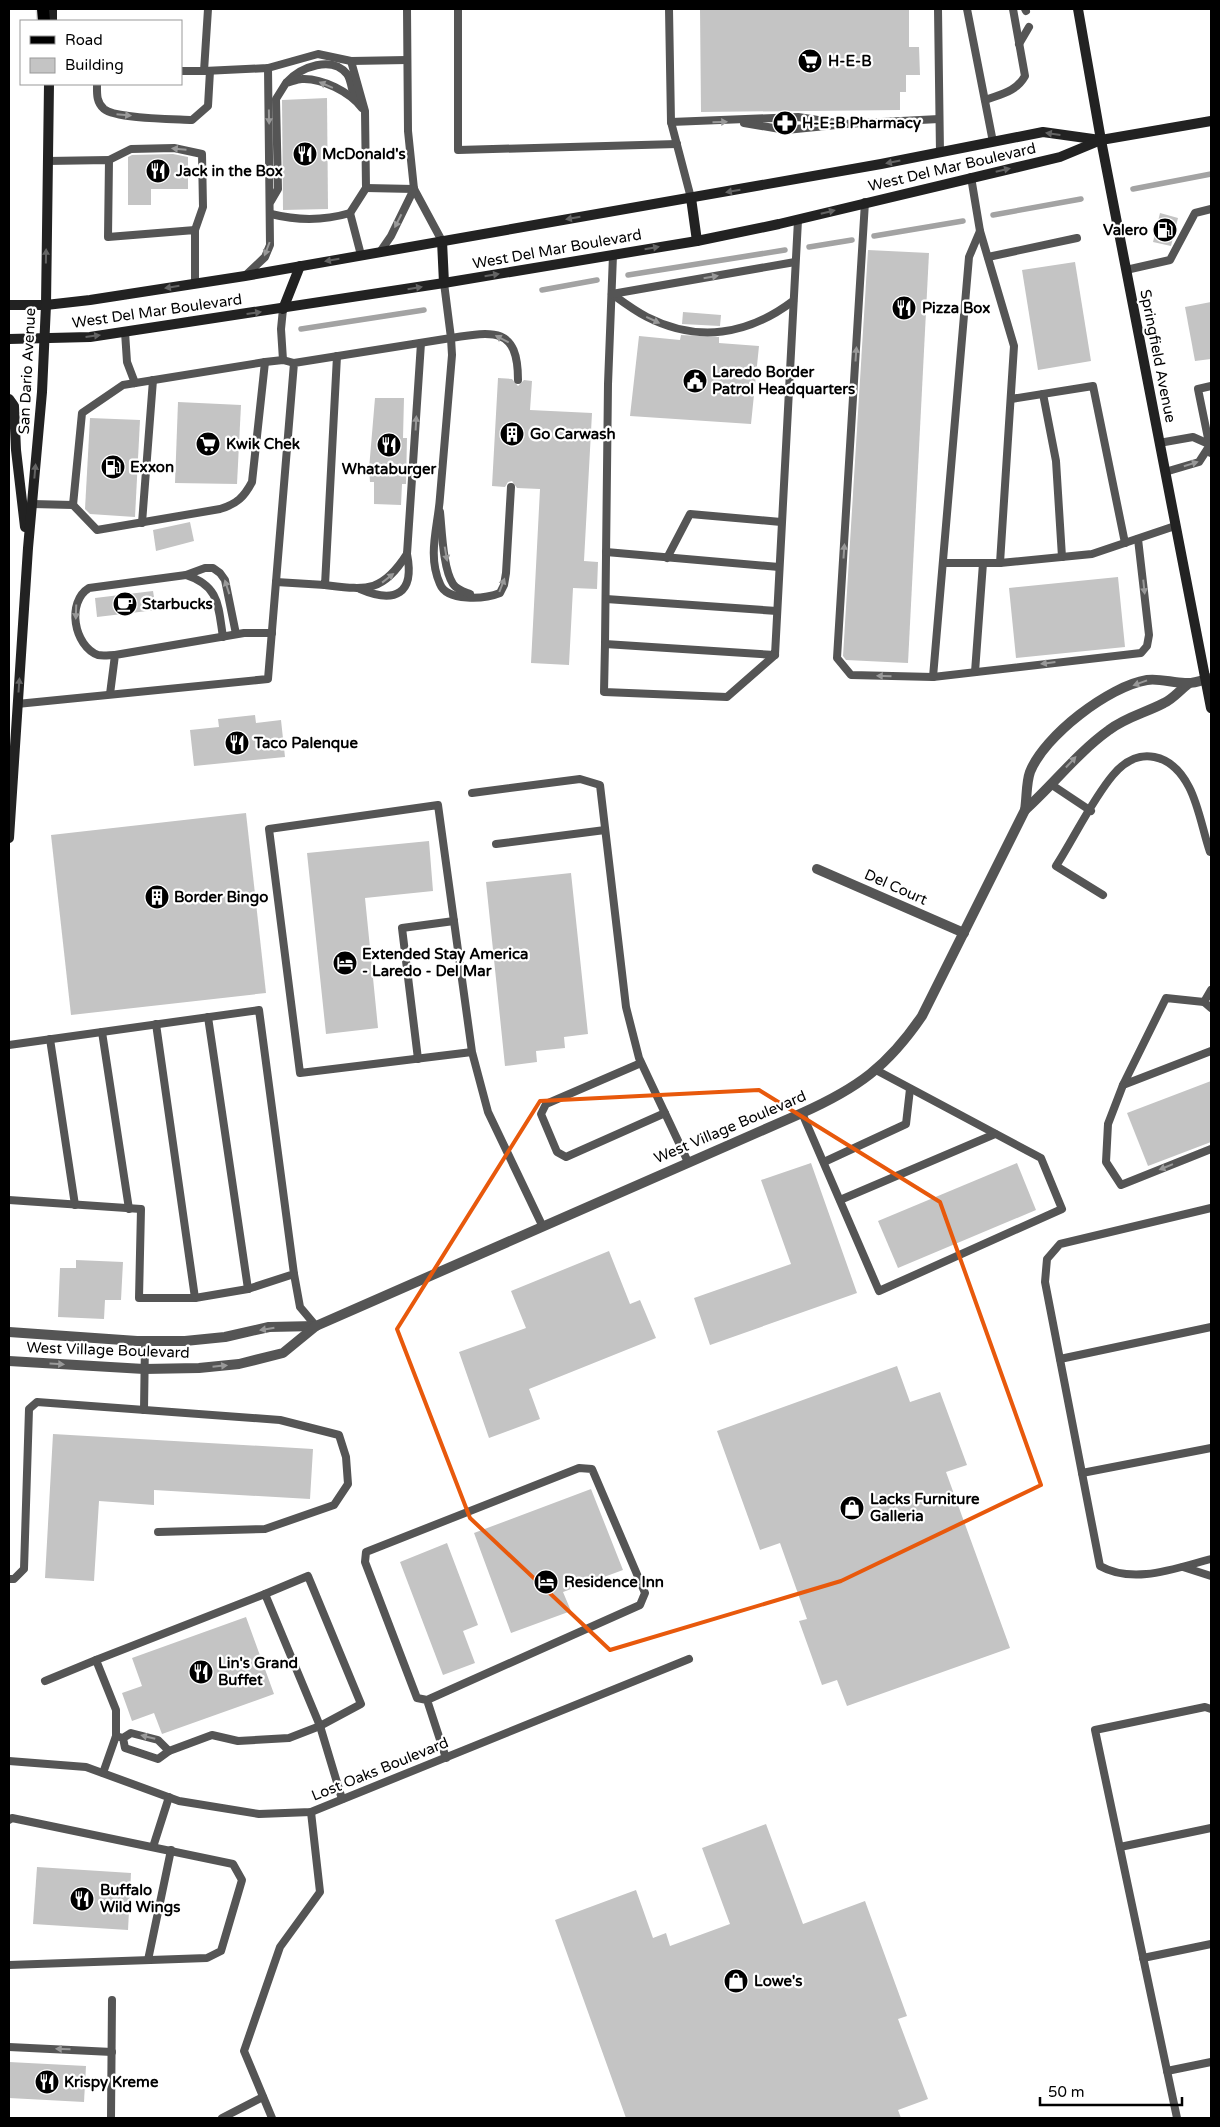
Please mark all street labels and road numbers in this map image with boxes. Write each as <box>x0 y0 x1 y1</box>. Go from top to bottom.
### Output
street label: West Del Mar Boulevard <box>866 139 1038 195</box>
street label: West Del Mar Boulevard <box>471 225 643 273</box>
street label: Springfield Avenue <box>1136 288 1180 424</box>
street label: West Del Mar Boulevard <box>71 290 243 332</box>
street label: San Dario Avenue <box>15 307 39 435</box>
street label: Del Court <box>862 865 931 909</box>
street label: West Village Boulevard <box>651 1087 809 1167</box>
street label: West Village Boulevard <box>26 1338 190 1362</box>
street label: Lost Oaks Boulevard <box>309 1733 451 1805</box>

